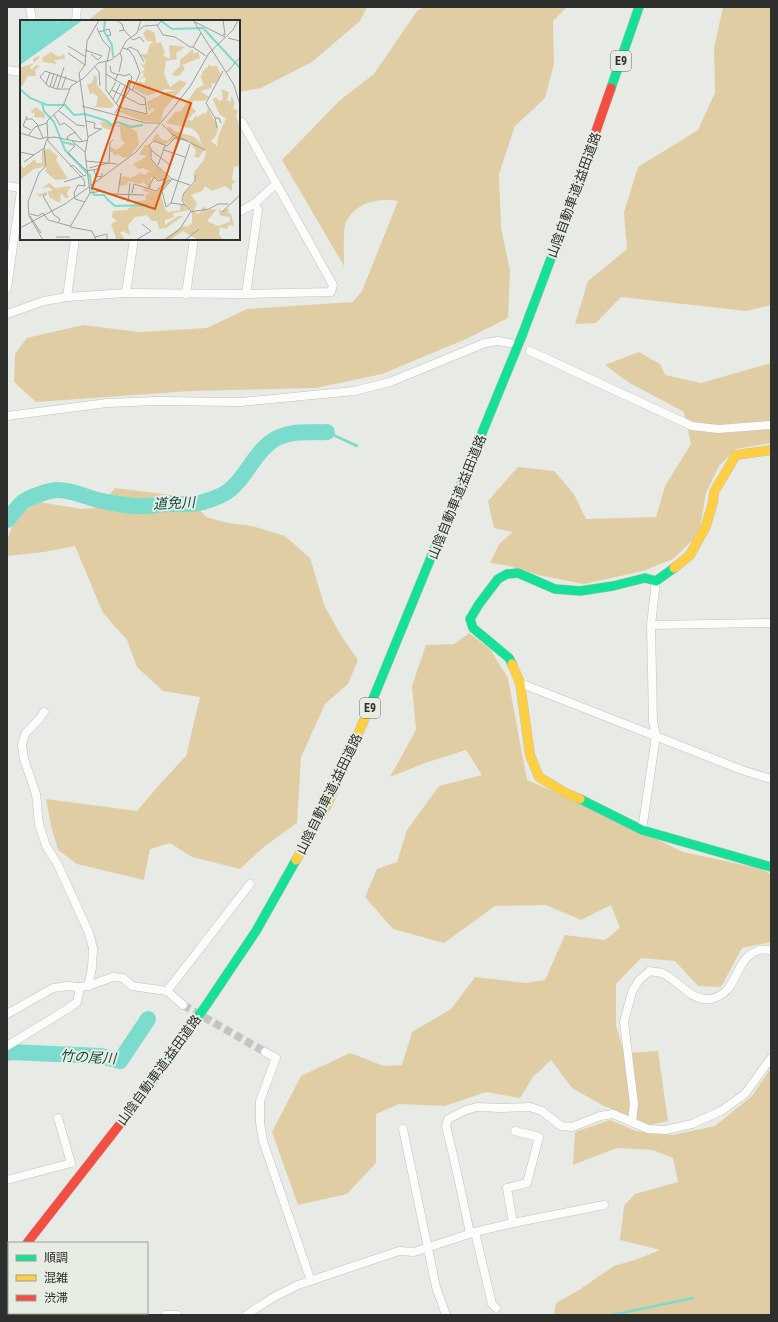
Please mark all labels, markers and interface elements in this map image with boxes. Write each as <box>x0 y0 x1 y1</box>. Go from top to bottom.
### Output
inset map <box>20 20 240 240</box>
road number: E9 <box>611 51 631 71</box>
street label: 山陰自動車道;益田道路 <box>544 130 604 260</box>
street label: 山陰自動車道;益田道路 <box>425 433 489 561</box>
water label: 道免川 <box>153 494 197 512</box>
road number: E9 <box>360 698 380 718</box>
street label: 山陰自動車道;益田道路 <box>293 731 365 857</box>
street label: 山陰自動車道;益田道路 <box>114 1012 204 1128</box>
water label: 竹の尾川 <box>60 1048 118 1067</box>
legend <box>8 1242 148 1314</box>
text: 順調 <box>44 1251 68 1265</box>
text: 混雑 <box>44 1271 68 1285</box>
text: 渋滞 <box>44 1291 68 1305</box>

